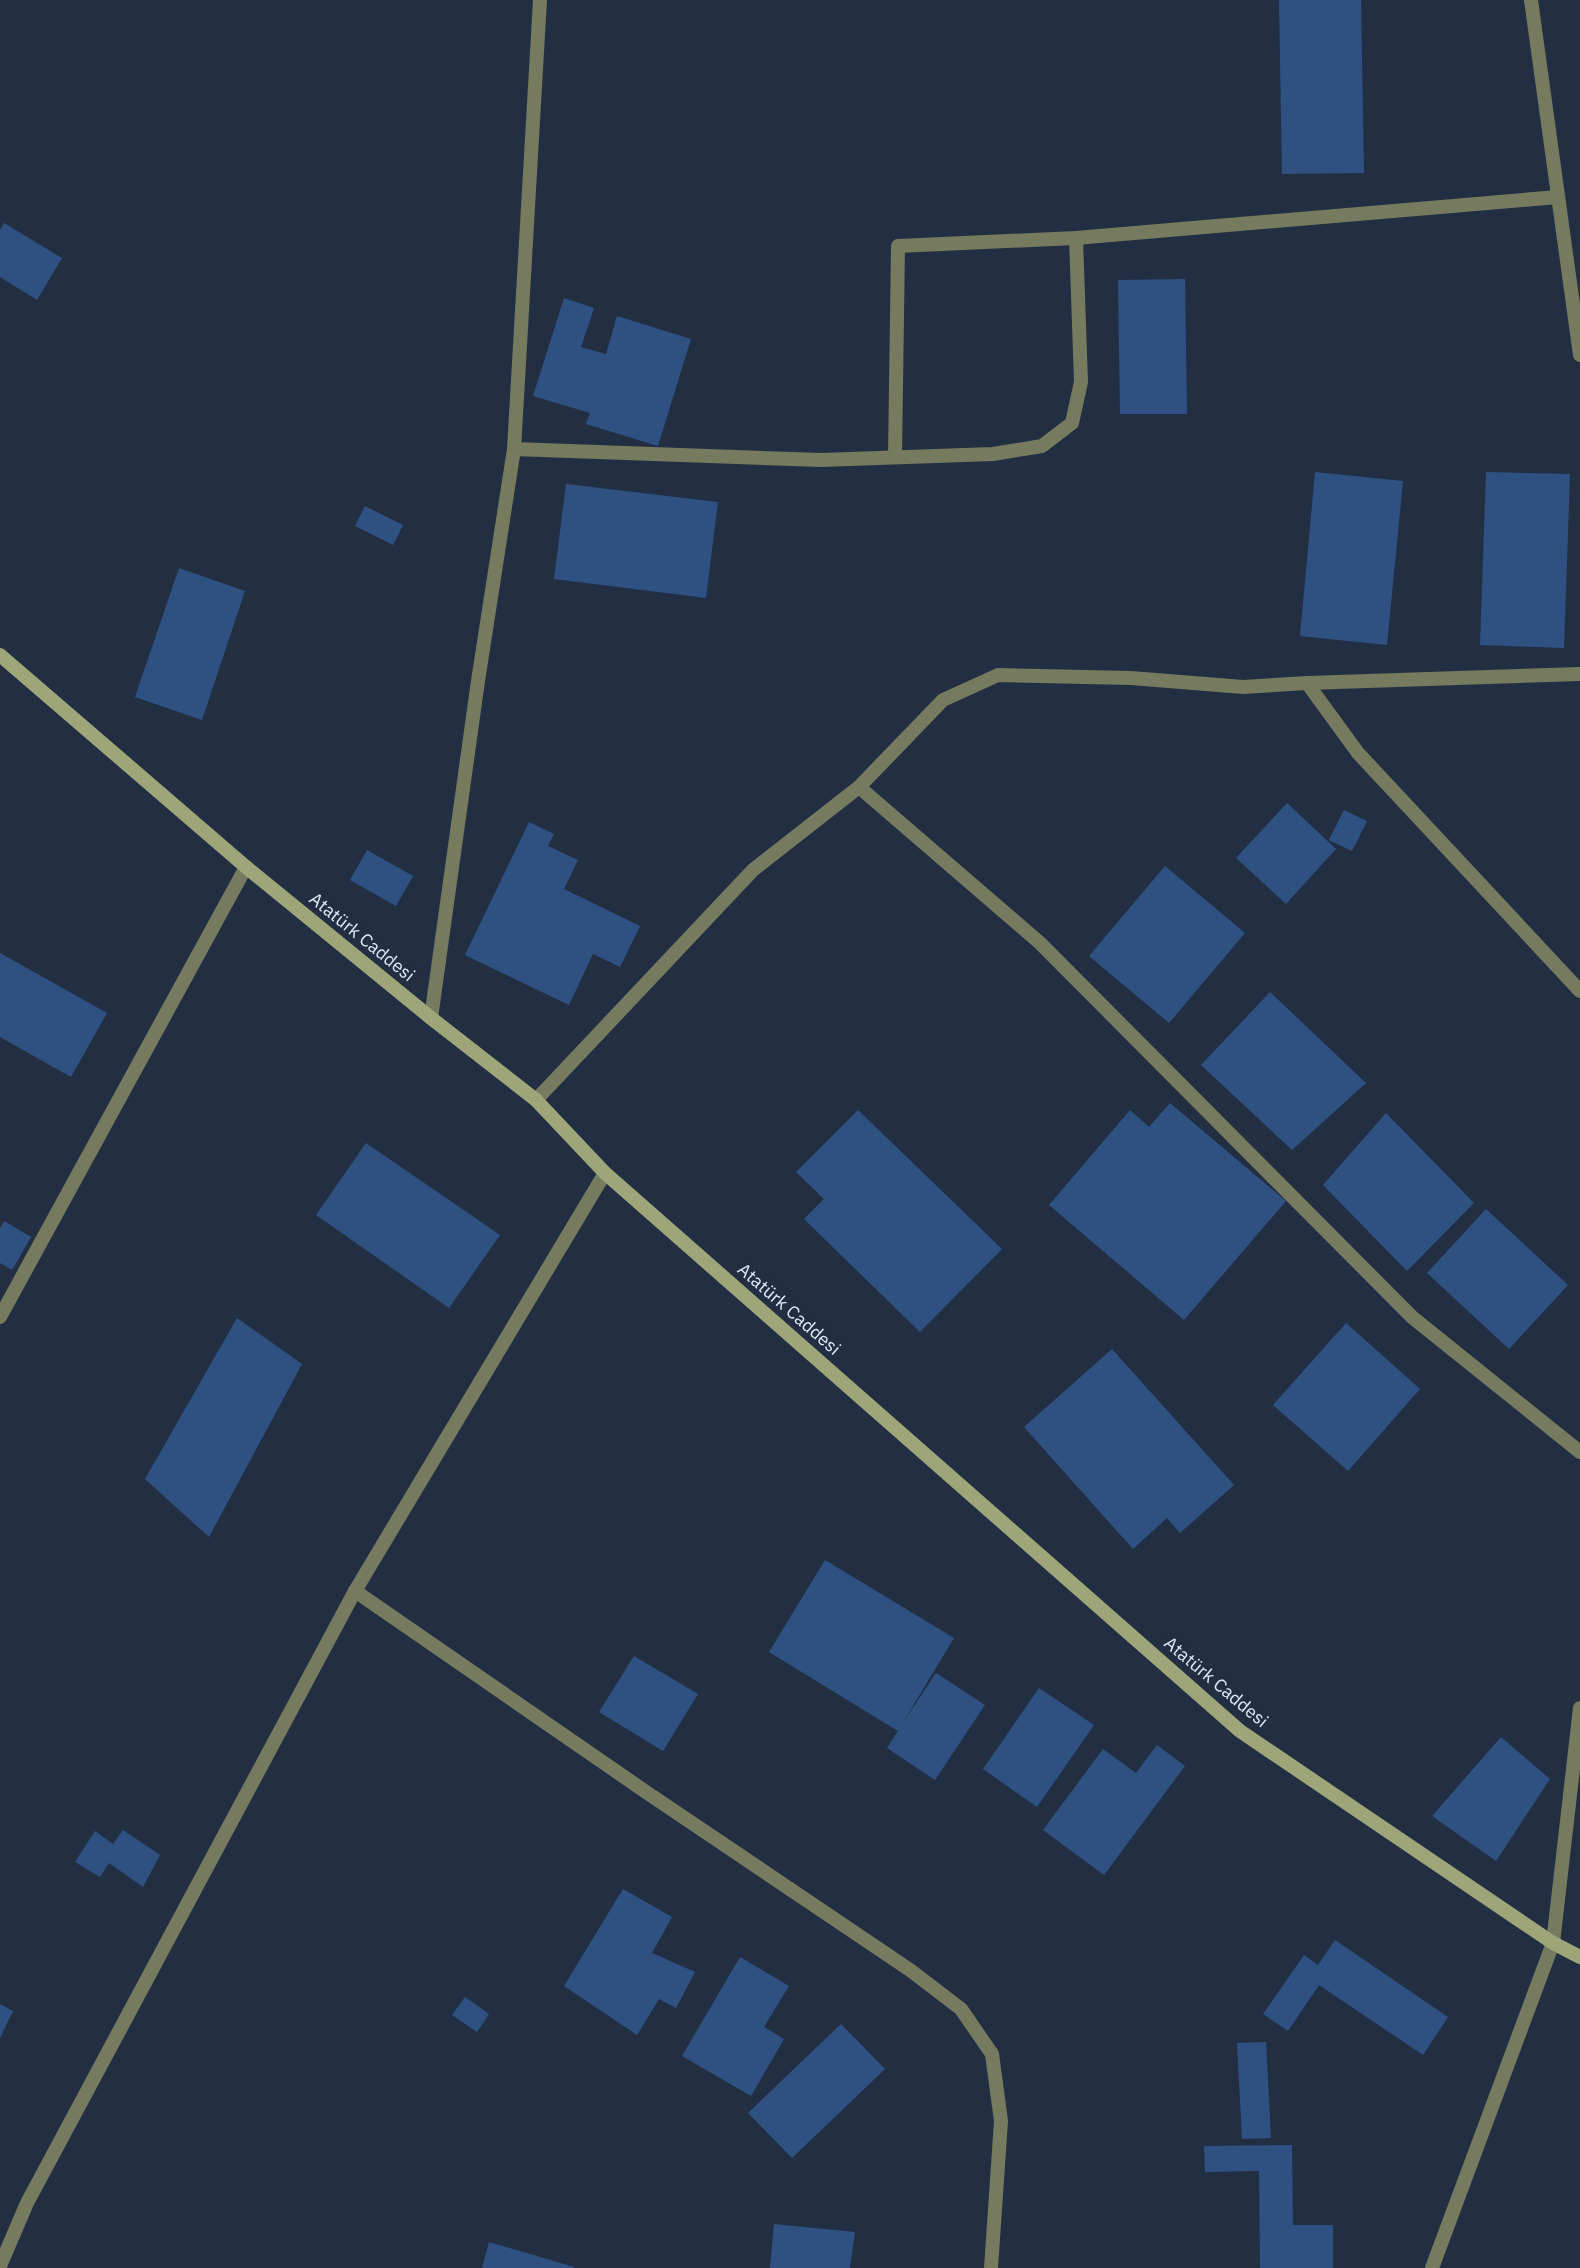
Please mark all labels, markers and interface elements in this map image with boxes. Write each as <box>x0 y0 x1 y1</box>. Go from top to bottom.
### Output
street label: Atatürk Caddesi <box>305 887 420 986</box>
street label: Atatürk Caddesi <box>733 1258 846 1360</box>
street label: Atatürk Caddesi <box>1159 1631 1273 1732</box>

